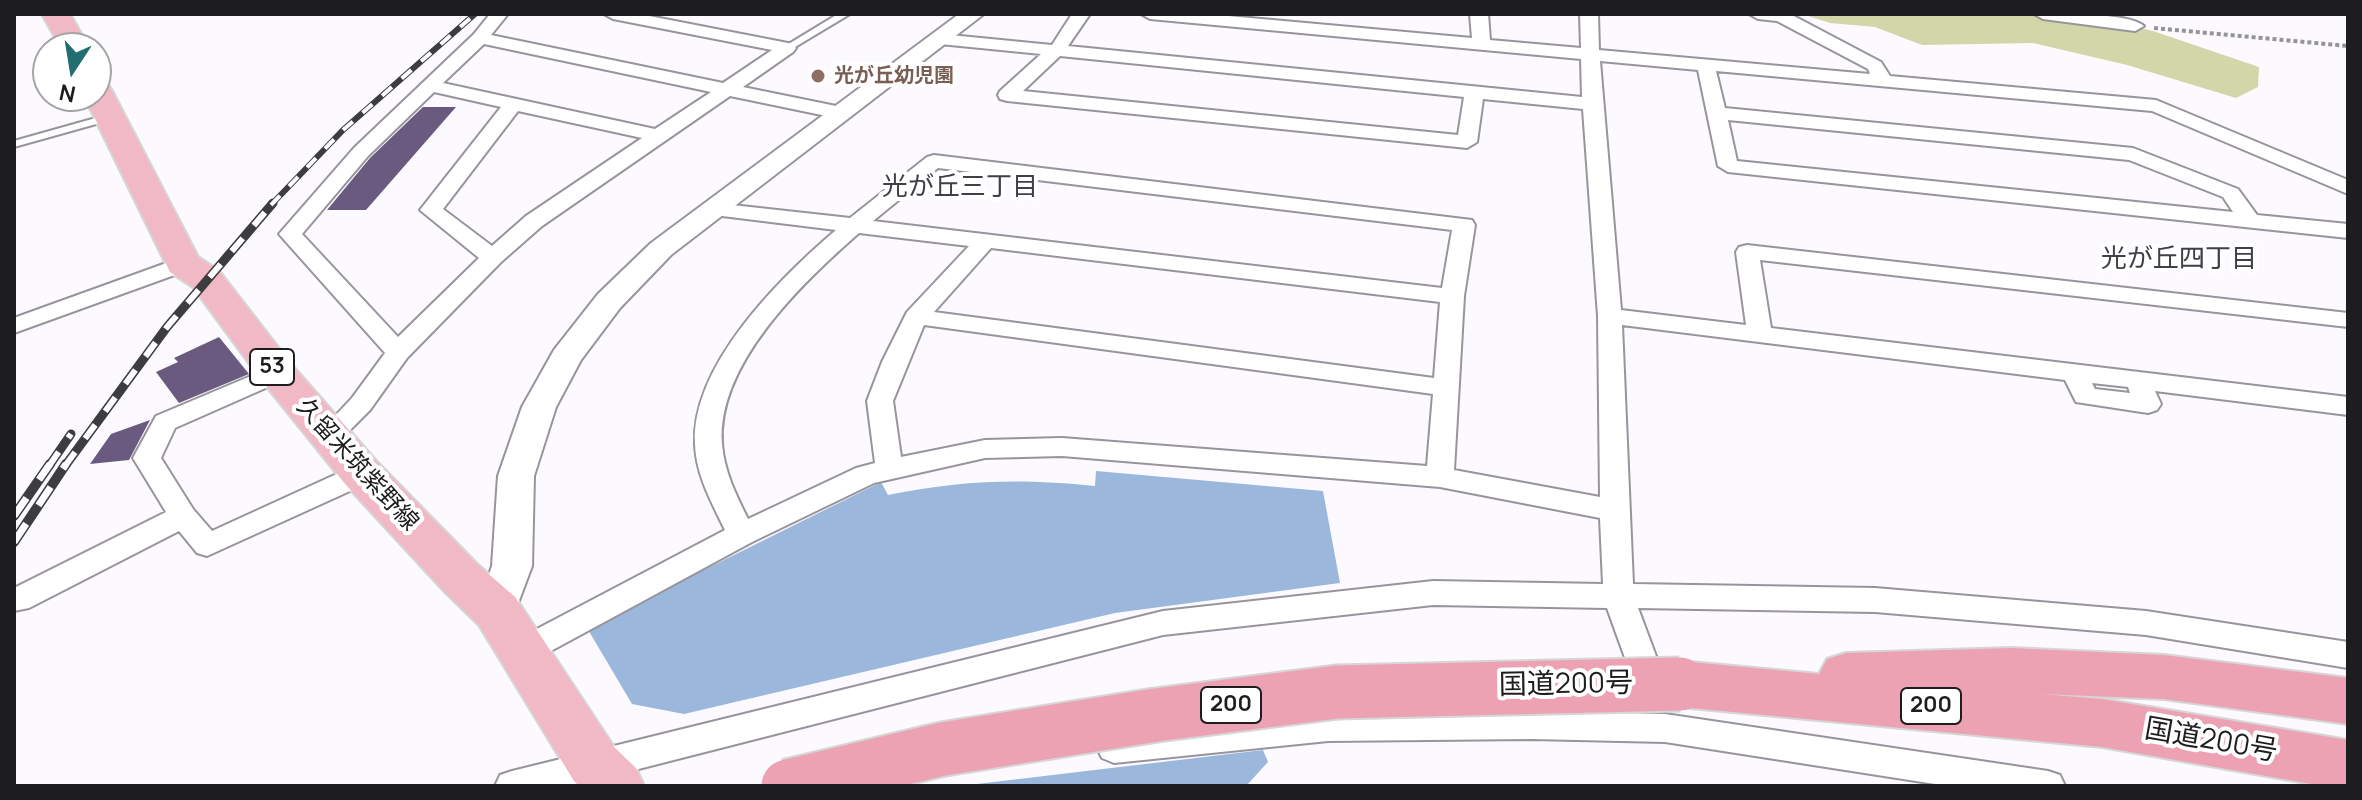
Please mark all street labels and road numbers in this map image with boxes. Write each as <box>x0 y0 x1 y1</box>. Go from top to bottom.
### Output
road number: 53 <box>250 349 294 385</box>
street label: 久留米筑紫野線 <box>290 393 424 537</box>
street label: 国道200号 <box>1499 667 1633 703</box>
road number: 200 <box>1201 687 1261 723</box>
road number: 200 <box>1901 688 1961 724</box>
street label: 国道200号 <box>2142 713 2280 769</box>

